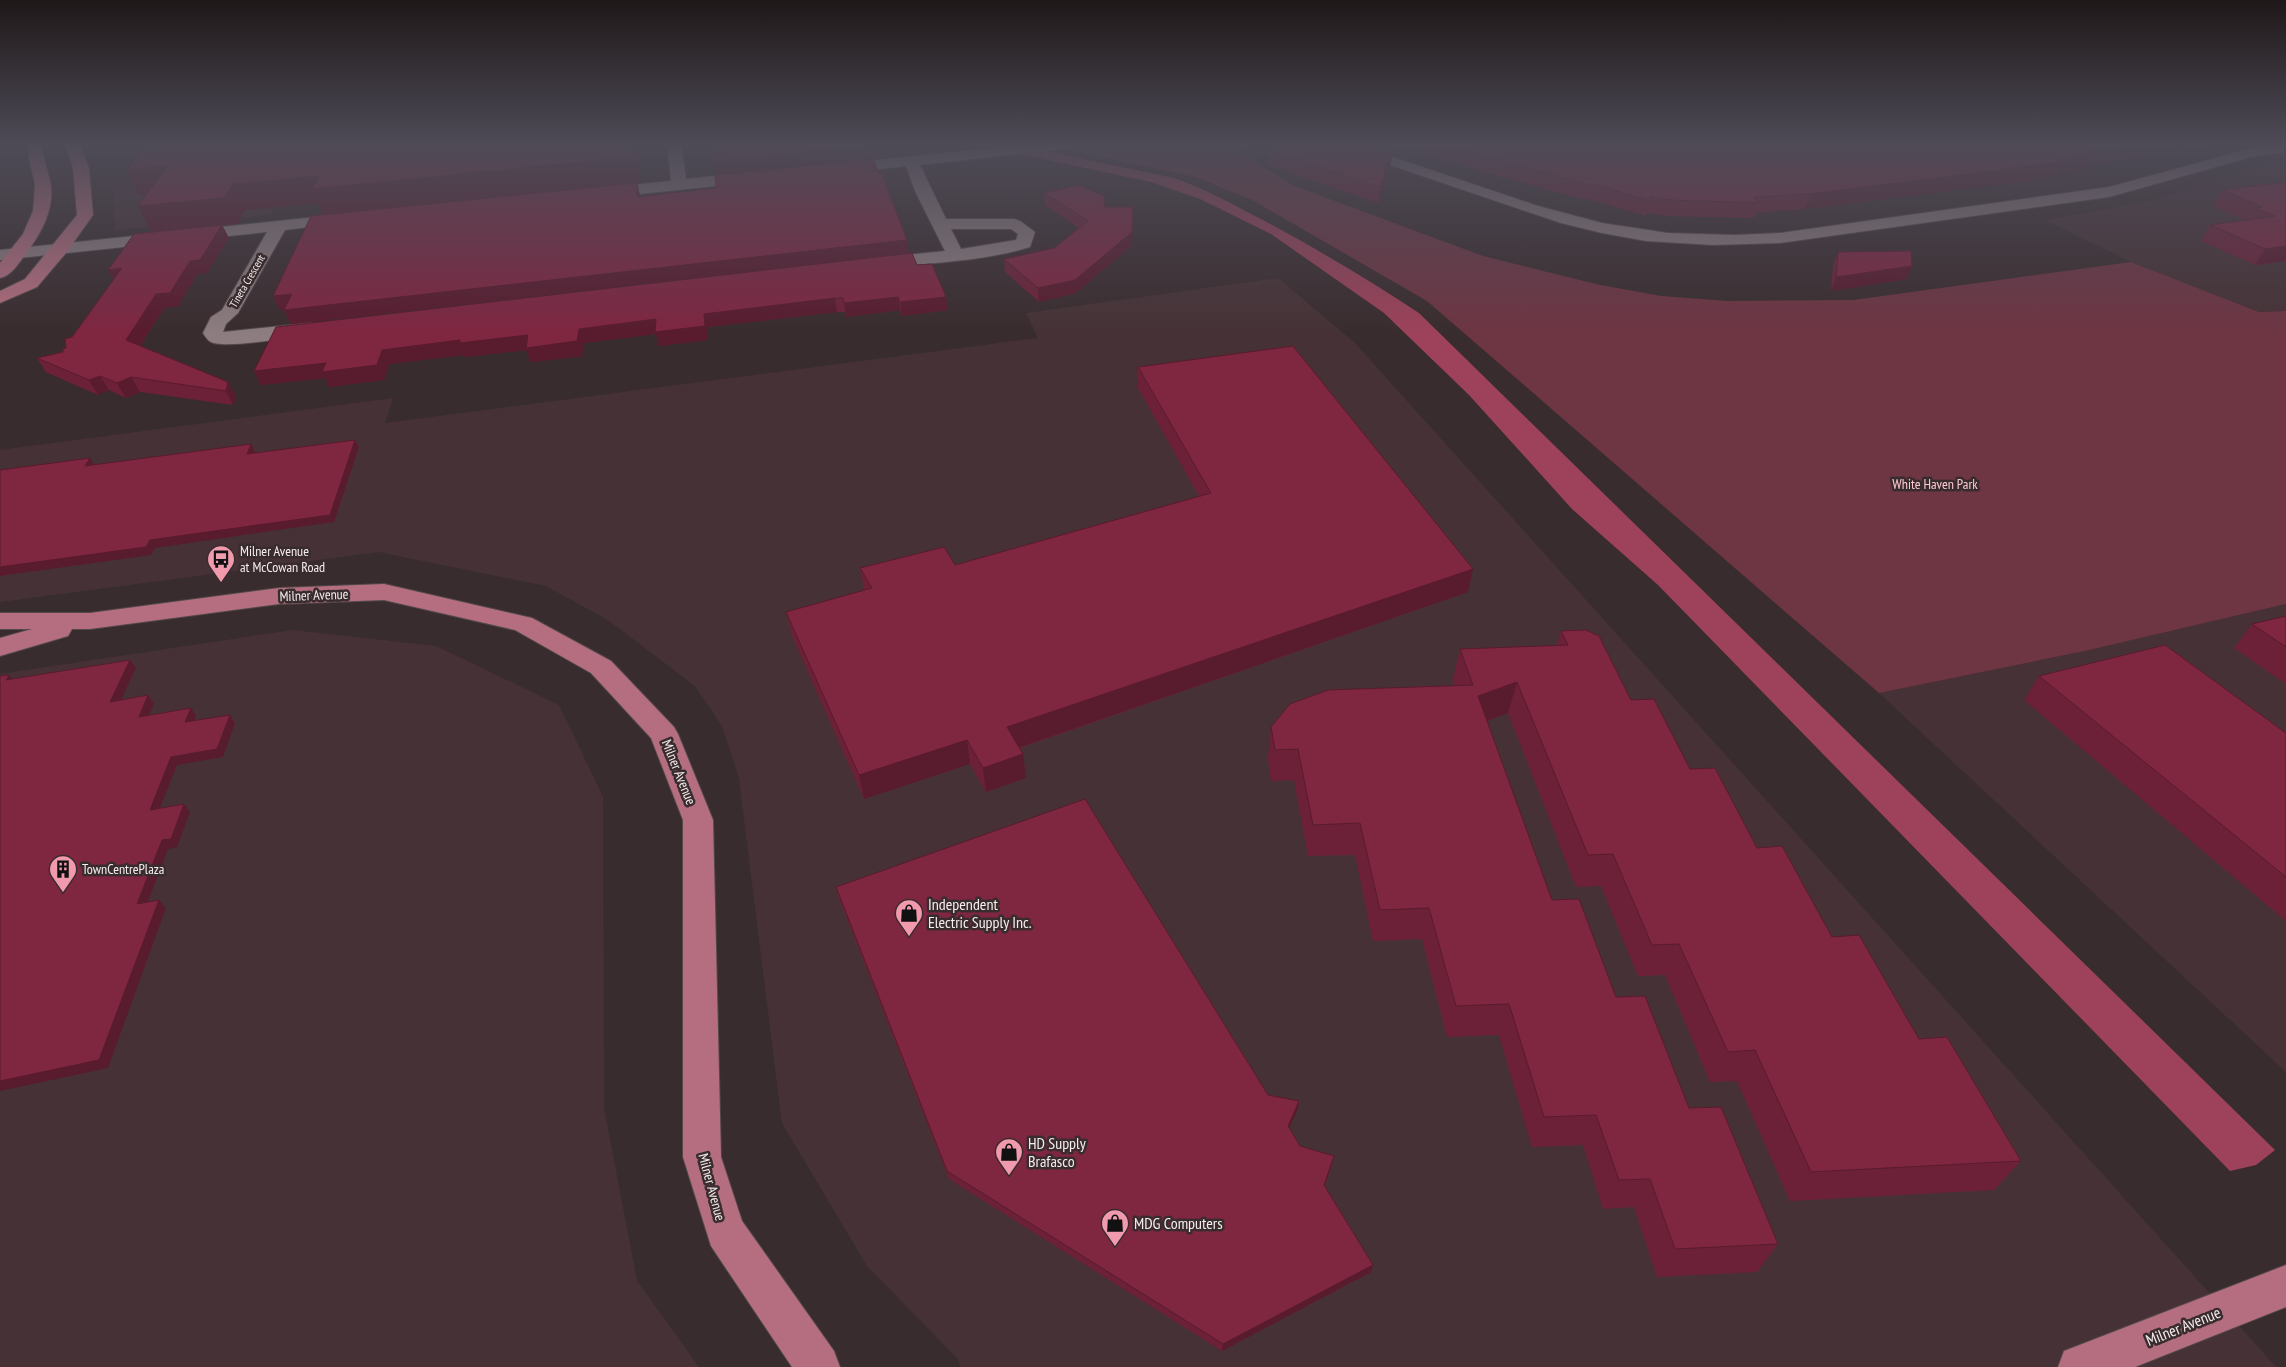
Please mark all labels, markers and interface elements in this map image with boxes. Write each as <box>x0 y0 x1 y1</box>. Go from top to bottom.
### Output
street label: Tineta Crescent <box>226 252 268 310</box>
park label: White Haven Park <box>1892 475 1978 493</box>
place label: Milner Avenue at McCowan Road <box>240 542 325 576</box>
bus stop icon: Milner Avenue at McCowan Road <box>206 544 236 583</box>
street label: Milner Avenue <box>279 585 349 605</box>
street label: Milner Avenue <box>658 737 700 808</box>
building icon: TownCentrePlaza <box>48 854 78 893</box>
place label: TownCentrePlaza <box>82 860 164 878</box>
place label: Independent Electric Supply Inc. <box>928 894 1032 932</box>
shop icon: Independent Electric Supply Inc. <box>894 898 924 937</box>
place label: HD Supply Brafasco <box>1028 1133 1086 1171</box>
shop icon: HD Supply Brafasco <box>994 1137 1024 1176</box>
street label: Milner Avenue <box>694 1151 730 1223</box>
shop icon: MDG Computers <box>1100 1208 1130 1247</box>
place label: MDG Computers <box>1134 1213 1223 1233</box>
street label: Milner Avenue <box>2143 1302 2223 1350</box>

